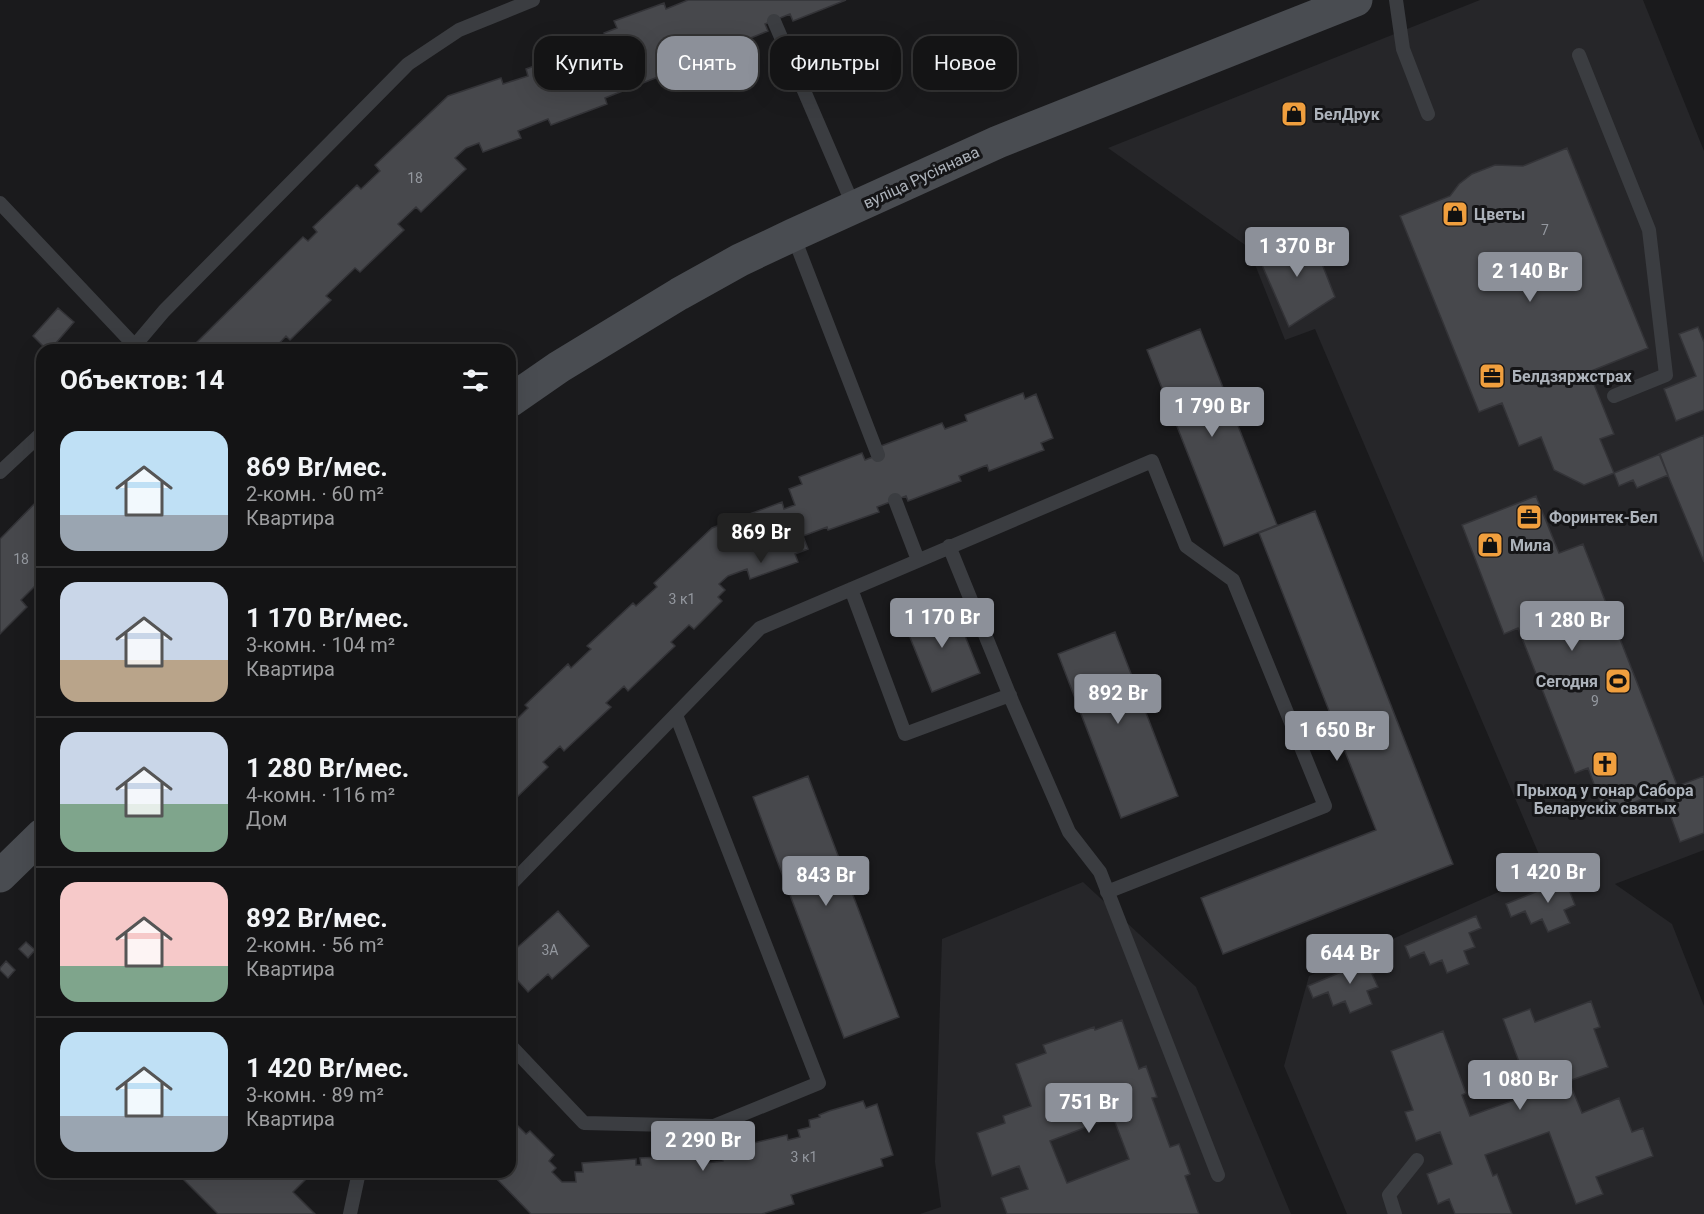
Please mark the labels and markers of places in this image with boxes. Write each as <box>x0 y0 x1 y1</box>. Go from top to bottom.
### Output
shop icon: БелДрук <box>1279 99 1309 129</box>
place label: БелДрук <box>1314 105 1381 124</box>
shop icon: Цветы <box>1440 199 1470 229</box>
place label: Цветы <box>1474 205 1525 224</box>
pin: 1 370 Br <box>1235 227 1359 278</box>
pin: 2 140 Br <box>1468 252 1592 303</box>
office icon: Белдзяржстрах <box>1477 361 1507 391</box>
place label: Белдзяржстрах <box>1512 367 1633 386</box>
pin: 1 790 Br <box>1150 387 1274 438</box>
office icon: Форинтек-Бел <box>1514 502 1544 532</box>
place label: Форинтек-Бел <box>1549 508 1658 527</box>
pin: 869 Br <box>712 513 810 564</box>
shop icon: Мила <box>1475 530 1505 560</box>
place label: Мила <box>1510 536 1551 555</box>
pin: 1 170 Br <box>880 598 1004 649</box>
pin: 1 280 Br <box>1510 601 1634 652</box>
sports icon: Сегодня <box>1603 666 1633 696</box>
place label: Сегодня <box>1536 672 1598 691</box>
pin: 892 Br <box>1069 674 1167 725</box>
pin: 1 650 Br <box>1275 711 1399 762</box>
church icon: Прыход у гонар Сабора Беларускіх святых <box>1590 749 1620 779</box>
place label: Прыход у гонар Сабора Беларускіх святых <box>1517 781 1694 818</box>
pin: 1 420 Br <box>1486 853 1610 904</box>
pin: 843 Br <box>777 856 875 907</box>
pin: 644 Br <box>1301 934 1399 985</box>
pin: 1 080 Br <box>1458 1060 1582 1111</box>
pin: 751 Br <box>1040 1083 1138 1134</box>
pin: 2 290 Br <box>641 1121 765 1172</box>

